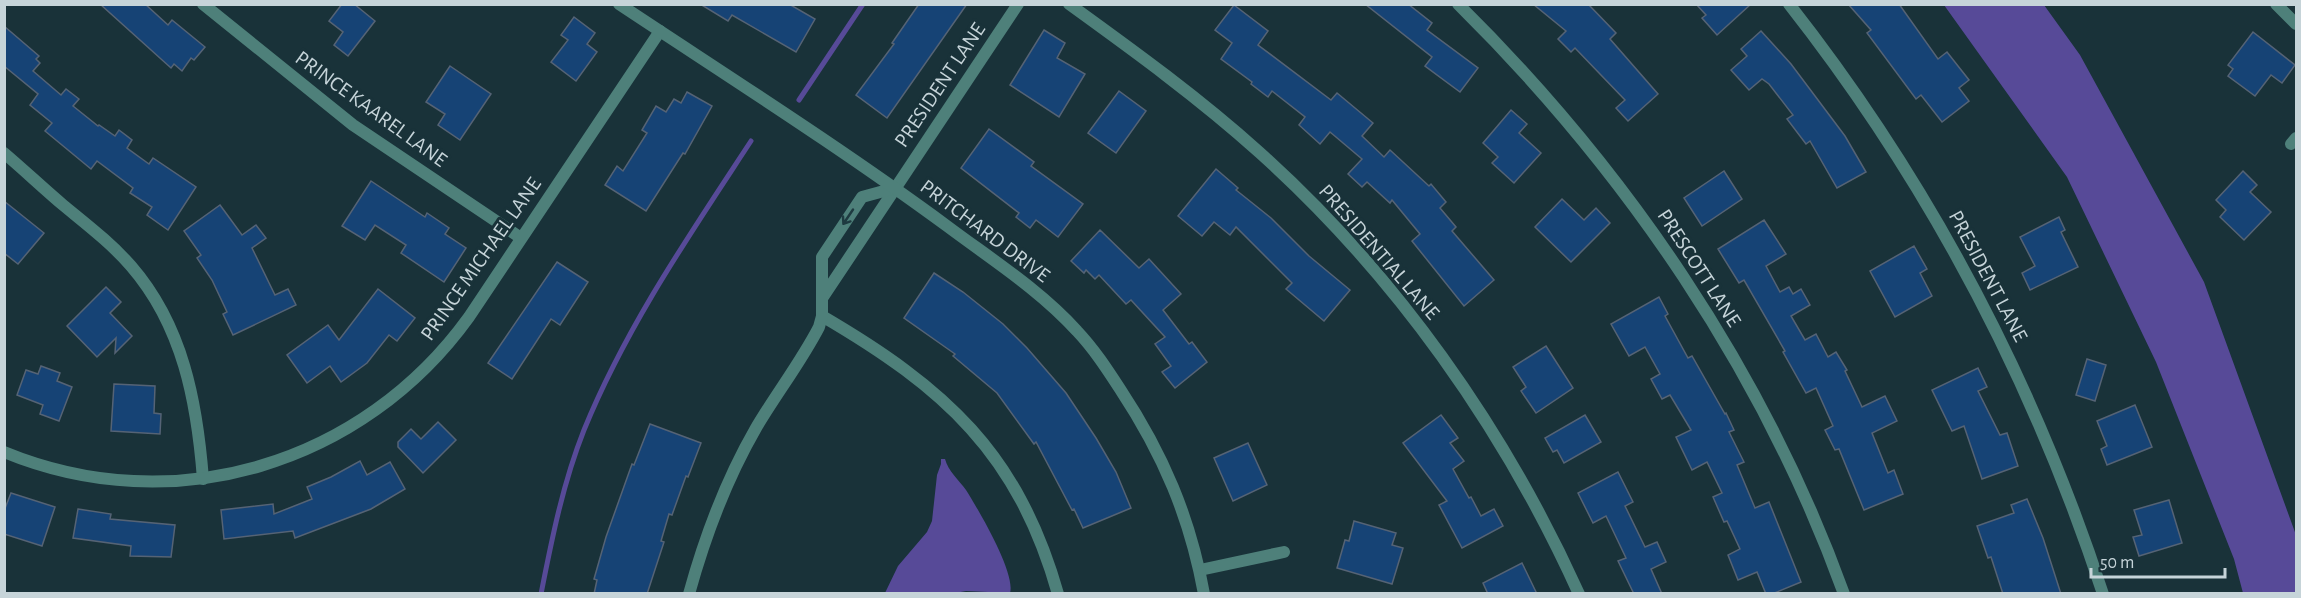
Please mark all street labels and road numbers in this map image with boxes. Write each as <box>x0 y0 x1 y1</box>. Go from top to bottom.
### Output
street label: PRESIDENT LANE <box>891 19 989 151</box>
street label: PRINCE KAAREL LANE <box>291 47 451 171</box>
street label: PRINCE MICHAEL LANE <box>417 174 545 344</box>
street label: PRITCHARD DRIVE <box>916 176 1054 286</box>
street label: PRESIDENTIAL LANE <box>1315 180 1443 324</box>
street label: PRESCOTT LANE <box>1653 206 1745 330</box>
street label: PRESIDENT LANE <box>1945 207 2031 345</box>

